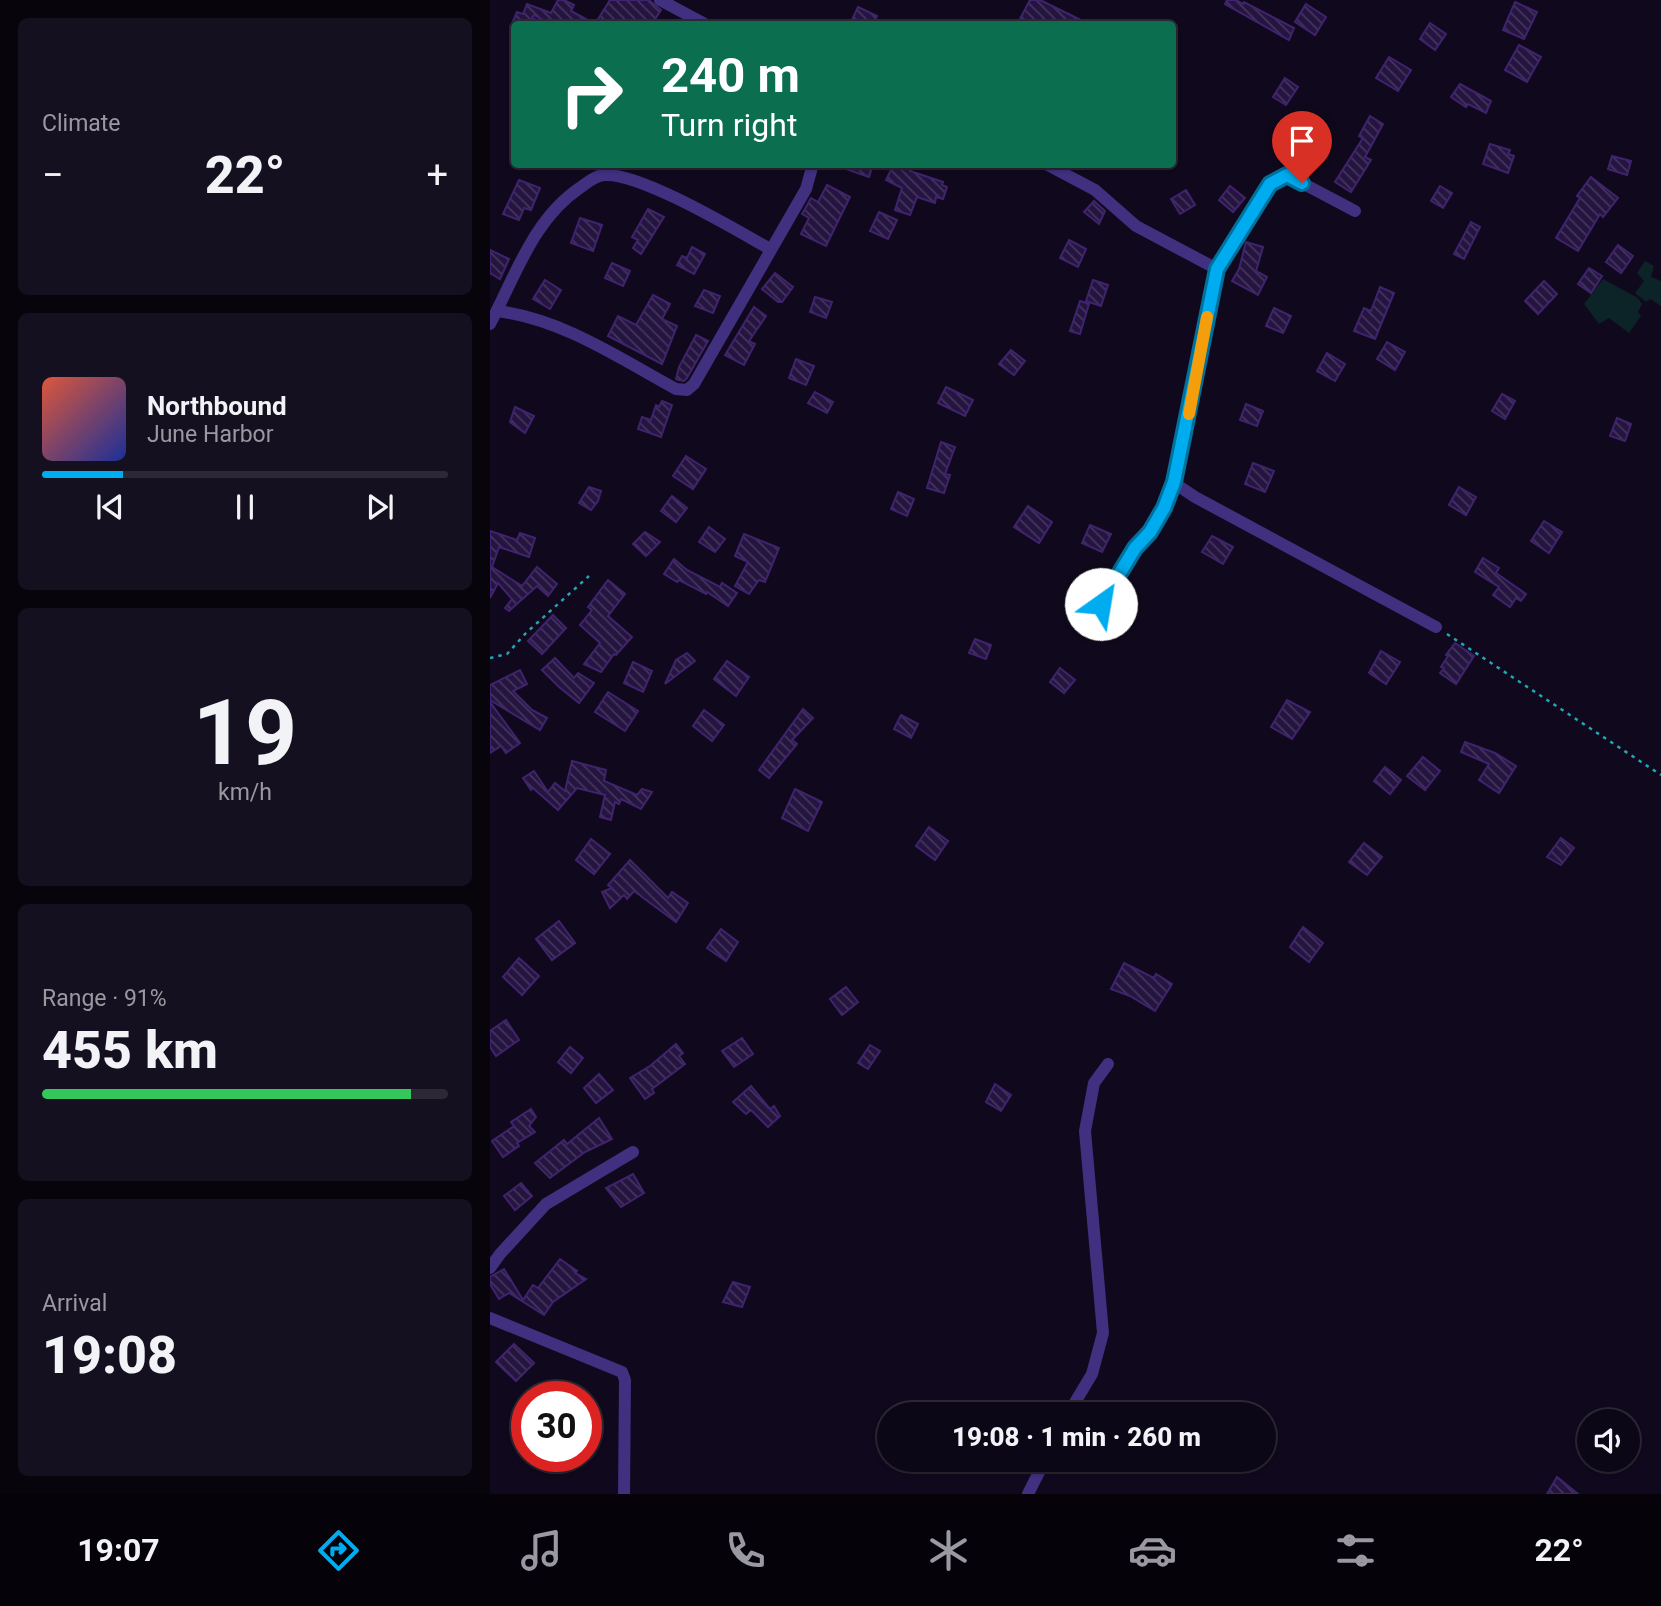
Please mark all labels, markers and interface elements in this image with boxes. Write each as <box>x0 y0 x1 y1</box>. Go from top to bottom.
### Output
text: 240 m <box>661 47 800 104</box>
icon: right <box>546 49 637 140</box>
text: Turn right <box>661 106 797 144</box>
text: Climate <box>42 110 121 137</box>
pin <box>1272 111 1332 183</box>
icon: arrive <box>1283 122 1321 160</box>
text: 22° <box>205 145 285 206</box>
text: − <box>42 153 64 197</box>
text: + <box>426 153 448 197</box>
text: Northbound <box>147 391 287 421</box>
text: June Harbor <box>147 421 274 448</box>
icon: previous <box>91 488 129 526</box>
icon: pause <box>226 488 264 526</box>
icon: next <box>361 488 399 526</box>
position arrow <box>1064 567 1138 641</box>
text: 19 <box>193 680 297 786</box>
text: km/h <box>218 779 272 806</box>
text: Range · 91% <box>42 985 167 1012</box>
text: 455 km <box>42 1020 218 1081</box>
text: Arrival <box>42 1290 107 1317</box>
text: 19:08 <box>42 1325 177 1386</box>
speed limit sign: 30 <box>511 1381 602 1472</box>
map controls <box>1577 1409 1640 1472</box>
button: sound <box>1577 1409 1640 1472</box>
text: 19:08 · 1 min · 260 m <box>952 1422 1201 1452</box>
icon: directions <box>314 1526 363 1575</box>
icon: music <box>517 1526 566 1575</box>
icon: phone <box>721 1526 770 1575</box>
icon: climate <box>924 1526 973 1575</box>
icon: car <box>1128 1526 1177 1575</box>
icon: filters <box>1331 1526 1380 1575</box>
text: 19:07 <box>77 1531 160 1569</box>
text: 22° <box>1535 1531 1584 1569</box>

